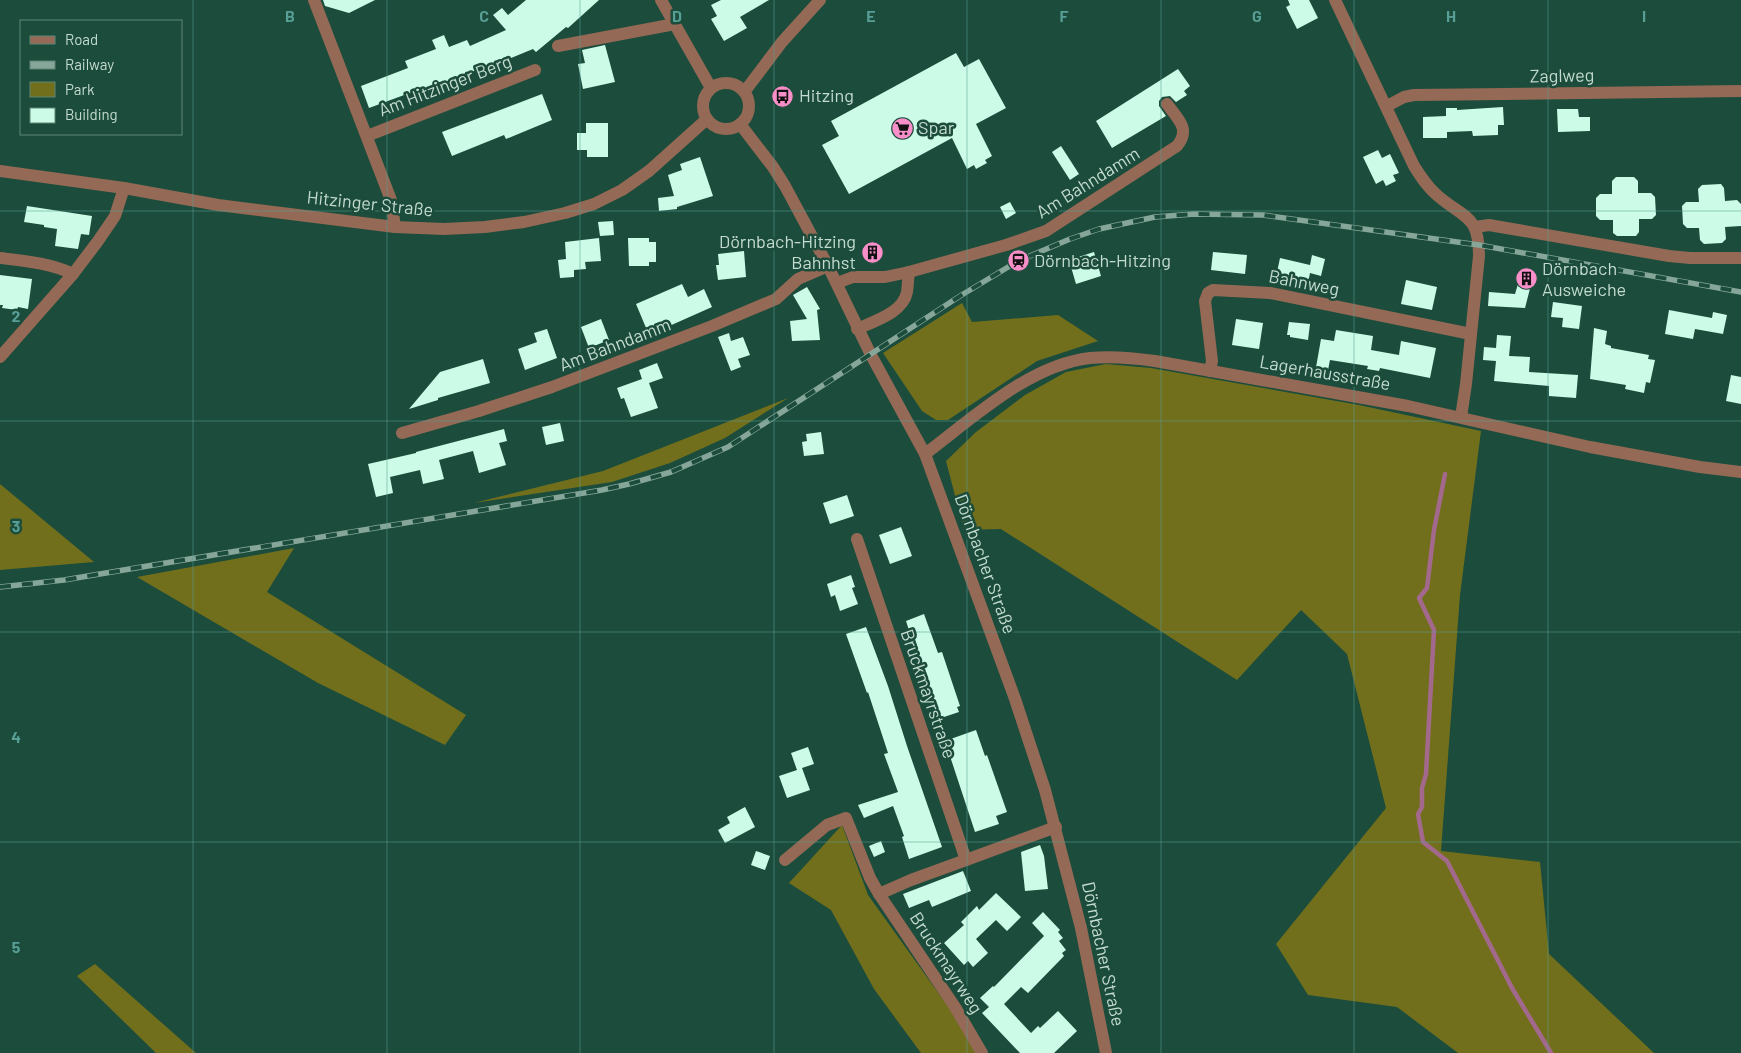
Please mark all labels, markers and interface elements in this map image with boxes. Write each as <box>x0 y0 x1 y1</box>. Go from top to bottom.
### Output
text: B <box>285 6 295 25</box>
text: C <box>479 6 489 25</box>
text: D <box>672 6 682 25</box>
text: E <box>866 6 876 25</box>
text: F <box>1060 6 1069 25</box>
text: G <box>1252 6 1262 25</box>
text: H <box>1446 6 1456 25</box>
text: I <box>1642 6 1646 25</box>
legend <box>20 20 182 135</box>
text: Road <box>65 30 98 48</box>
street label: Am Hitzinger Berg <box>375 50 514 121</box>
text: Railway <box>65 55 114 73</box>
street label: Zaglweg <box>1529 63 1595 87</box>
text: Park <box>65 80 95 98</box>
bus stop icon: Hitzing <box>771 84 795 108</box>
place label: Hitzing <box>799 84 854 106</box>
text: Building <box>65 105 118 123</box>
supermarket icon: Spar <box>890 116 914 140</box>
place label: Spar <box>918 116 955 138</box>
street label: Am Bahndamm <box>1032 142 1143 223</box>
street label: Hitzinger Straße <box>306 185 434 221</box>
place label: Dörnbach-Hitzing Bahnhst <box>719 230 856 273</box>
building icon: Dörnbach-Hitzing Bahnhst <box>860 240 884 264</box>
station icon: Dörnbach-Hitzing <box>1006 249 1030 273</box>
place label: Dörnbach-Hitzing <box>1034 249 1171 271</box>
place label: Dörnbach Ausweiche <box>1542 257 1626 300</box>
street label: Bahnweg <box>1267 264 1341 300</box>
building icon: Dörnbach Ausweiche <box>1514 267 1538 291</box>
text: 2 <box>12 306 21 325</box>
street label: Am Bahndamm <box>556 313 674 375</box>
street label: Lagerhausstraße <box>1258 350 1392 394</box>
street label: Dörnbacher Straße <box>950 491 1021 637</box>
text: 3 <box>12 516 20 535</box>
street label: Bruckmayrstraße <box>897 626 961 761</box>
text: 4 <box>11 727 21 746</box>
street label: Dörnbacher Straße <box>1078 880 1130 1028</box>
street label: Bruckmayrweg <box>906 907 988 1018</box>
text: 5 <box>12 937 21 956</box>

